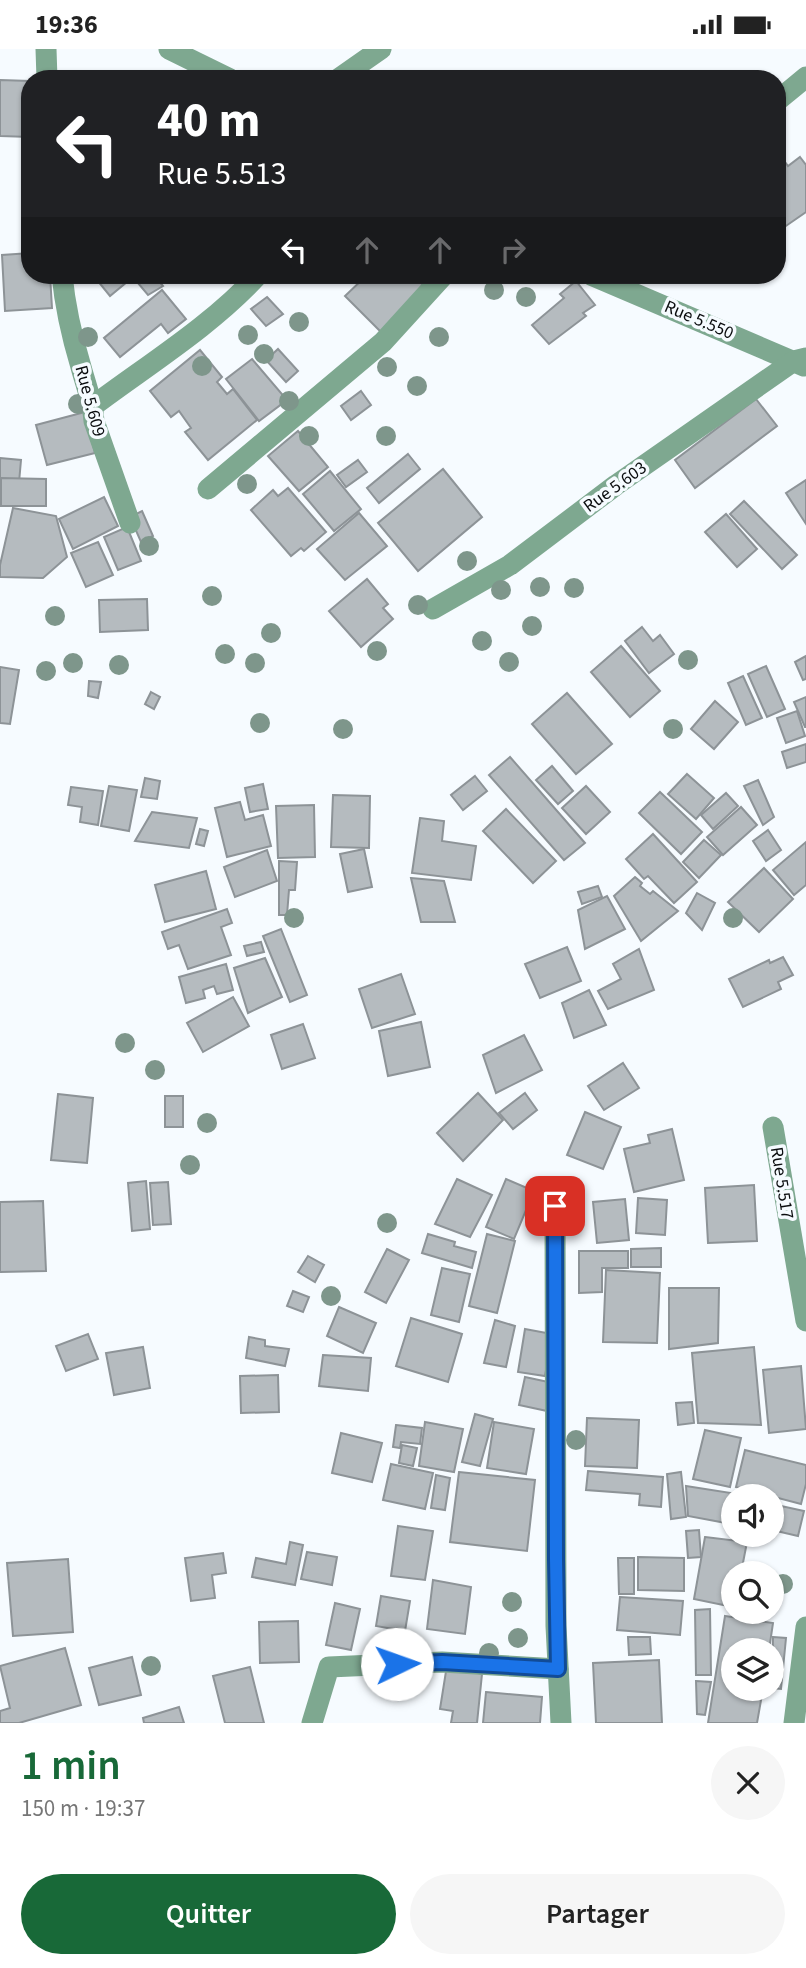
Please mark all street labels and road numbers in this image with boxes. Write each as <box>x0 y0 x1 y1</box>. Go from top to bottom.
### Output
street label: Rue 5.550 <box>661 294 737 346</box>
street label: Rue 5.609 <box>69 363 112 439</box>
street label: Rue 5.603 <box>578 455 652 519</box>
street label: Rue 5.517 <box>764 1145 800 1221</box>

